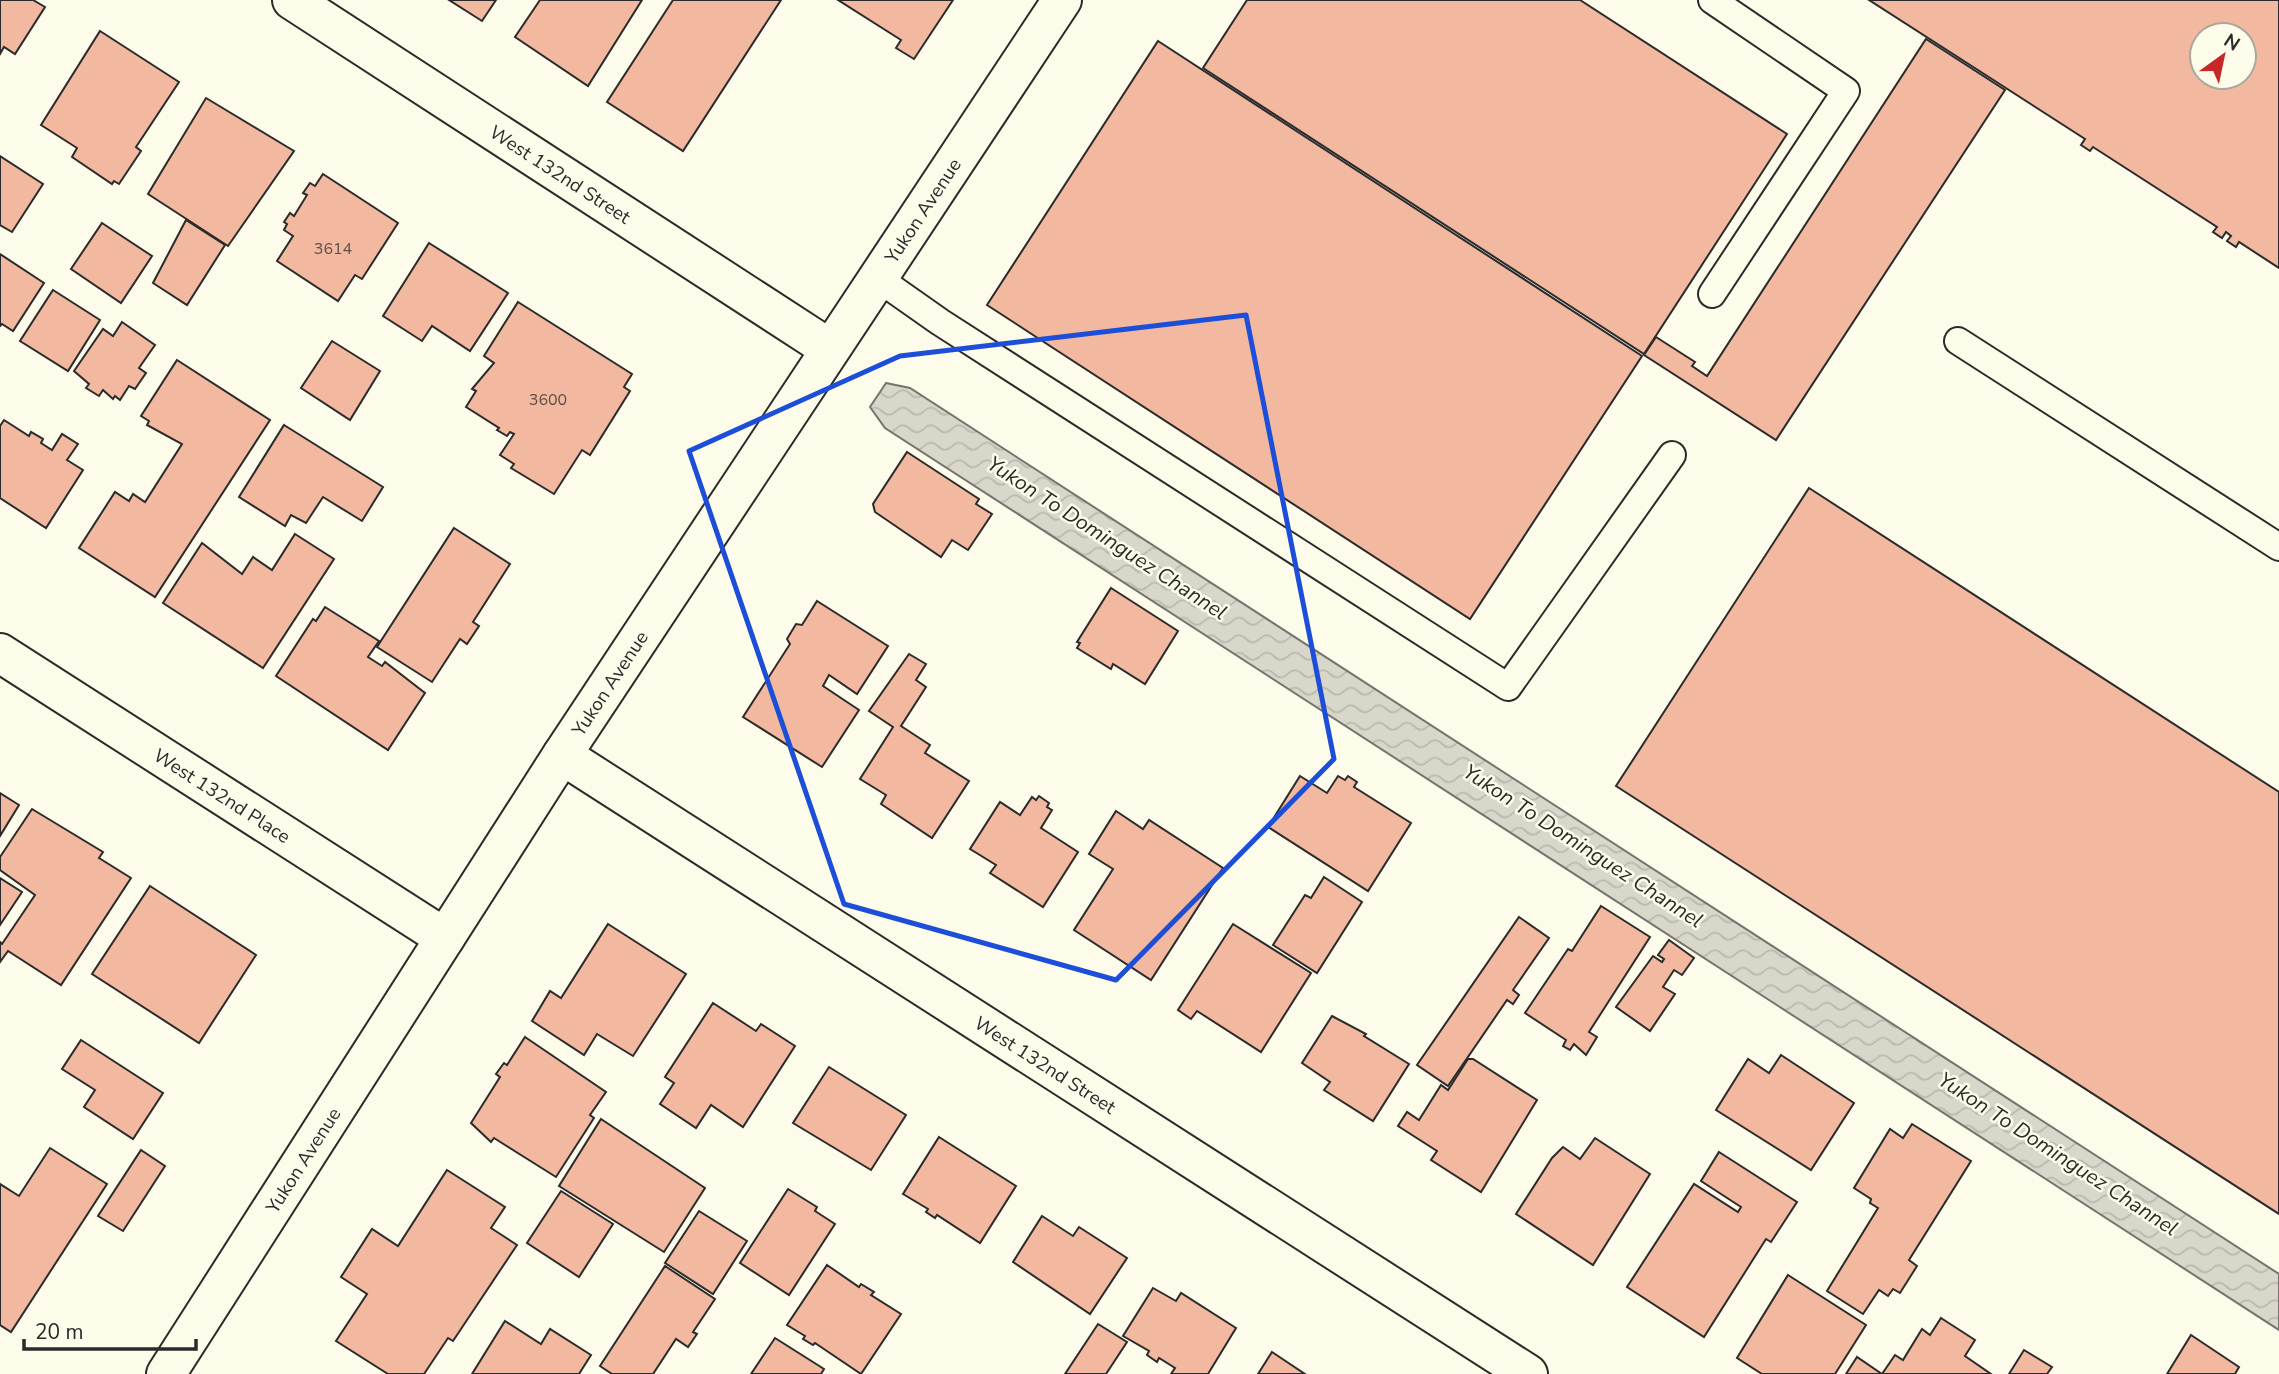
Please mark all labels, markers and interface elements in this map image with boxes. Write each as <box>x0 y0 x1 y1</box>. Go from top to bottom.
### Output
north arrow <box>2188 21 2258 91</box>
text: N <box>2219 28 2245 57</box>
street label: West 132nd Street <box>484 120 636 231</box>
street label: Yukon Avenue <box>879 153 968 269</box>
house number: 3614 <box>314 238 353 260</box>
house number: 3600 <box>529 389 567 411</box>
water label: Yukon To Dominguez Channel <box>982 450 1232 626</box>
street label: Yukon Avenue <box>566 626 655 742</box>
street label: West 132nd Place <box>148 743 295 850</box>
water label: Yukon To Dominguez Channel <box>1458 758 1708 934</box>
street label: West 132nd Street <box>969 1011 1121 1121</box>
water label: Yukon To Dominguez Channel <box>1933 1066 2183 1242</box>
street label: Yukon Avenue <box>260 1103 347 1219</box>
scale bar <box>24 1308 196 1352</box>
text: 20 m <box>35 1318 84 1346</box>

